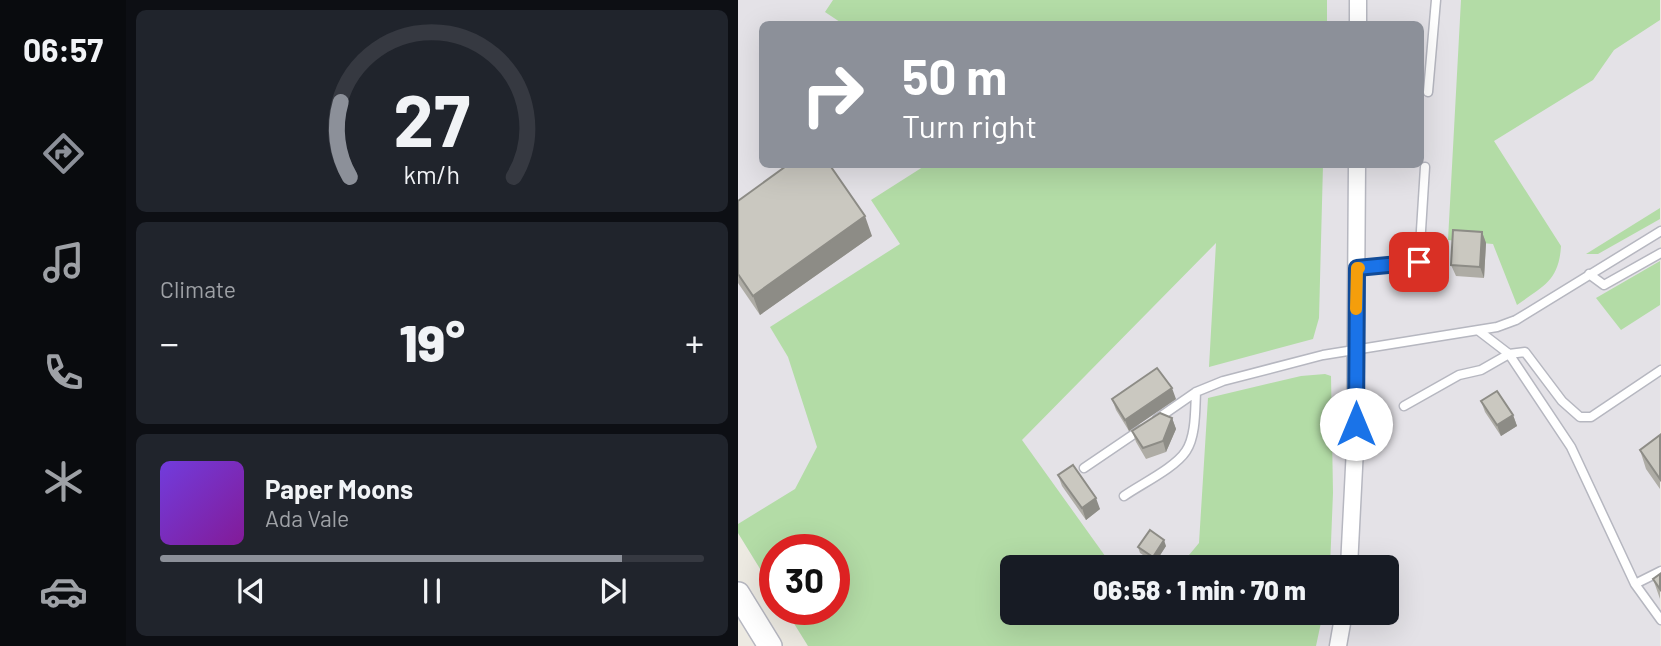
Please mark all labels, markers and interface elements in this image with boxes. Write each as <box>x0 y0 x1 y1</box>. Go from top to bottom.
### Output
text: 06:57 <box>23 30 103 68</box>
text: 50 m <box>902 46 1007 105</box>
icon: right <box>787 49 878 140</box>
text: 27 <box>394 74 470 162</box>
text: Turn right <box>902 106 1037 144</box>
icon: directions <box>39 129 88 178</box>
text: km/h <box>404 159 460 189</box>
pin <box>1389 232 1449 292</box>
icon: music <box>39 238 88 287</box>
icon: arrive <box>1400 243 1438 281</box>
text: Climate <box>160 275 236 303</box>
text: 19° <box>399 310 465 372</box>
text: − <box>160 319 179 365</box>
text: + <box>685 319 704 365</box>
icon: phone <box>39 348 88 397</box>
position arrow <box>1319 387 1393 461</box>
icon: climate <box>39 457 88 506</box>
text: Paper Moons <box>265 473 413 504</box>
text: Ada Vale <box>265 504 349 532</box>
speed limit sign: 30 <box>759 534 850 625</box>
icon: car <box>39 567 88 616</box>
icon: previous <box>232 572 270 610</box>
icon: pause <box>413 572 451 610</box>
icon: next <box>594 572 632 610</box>
text: 06:58 · 1 min · 70 m <box>1093 574 1306 605</box>

